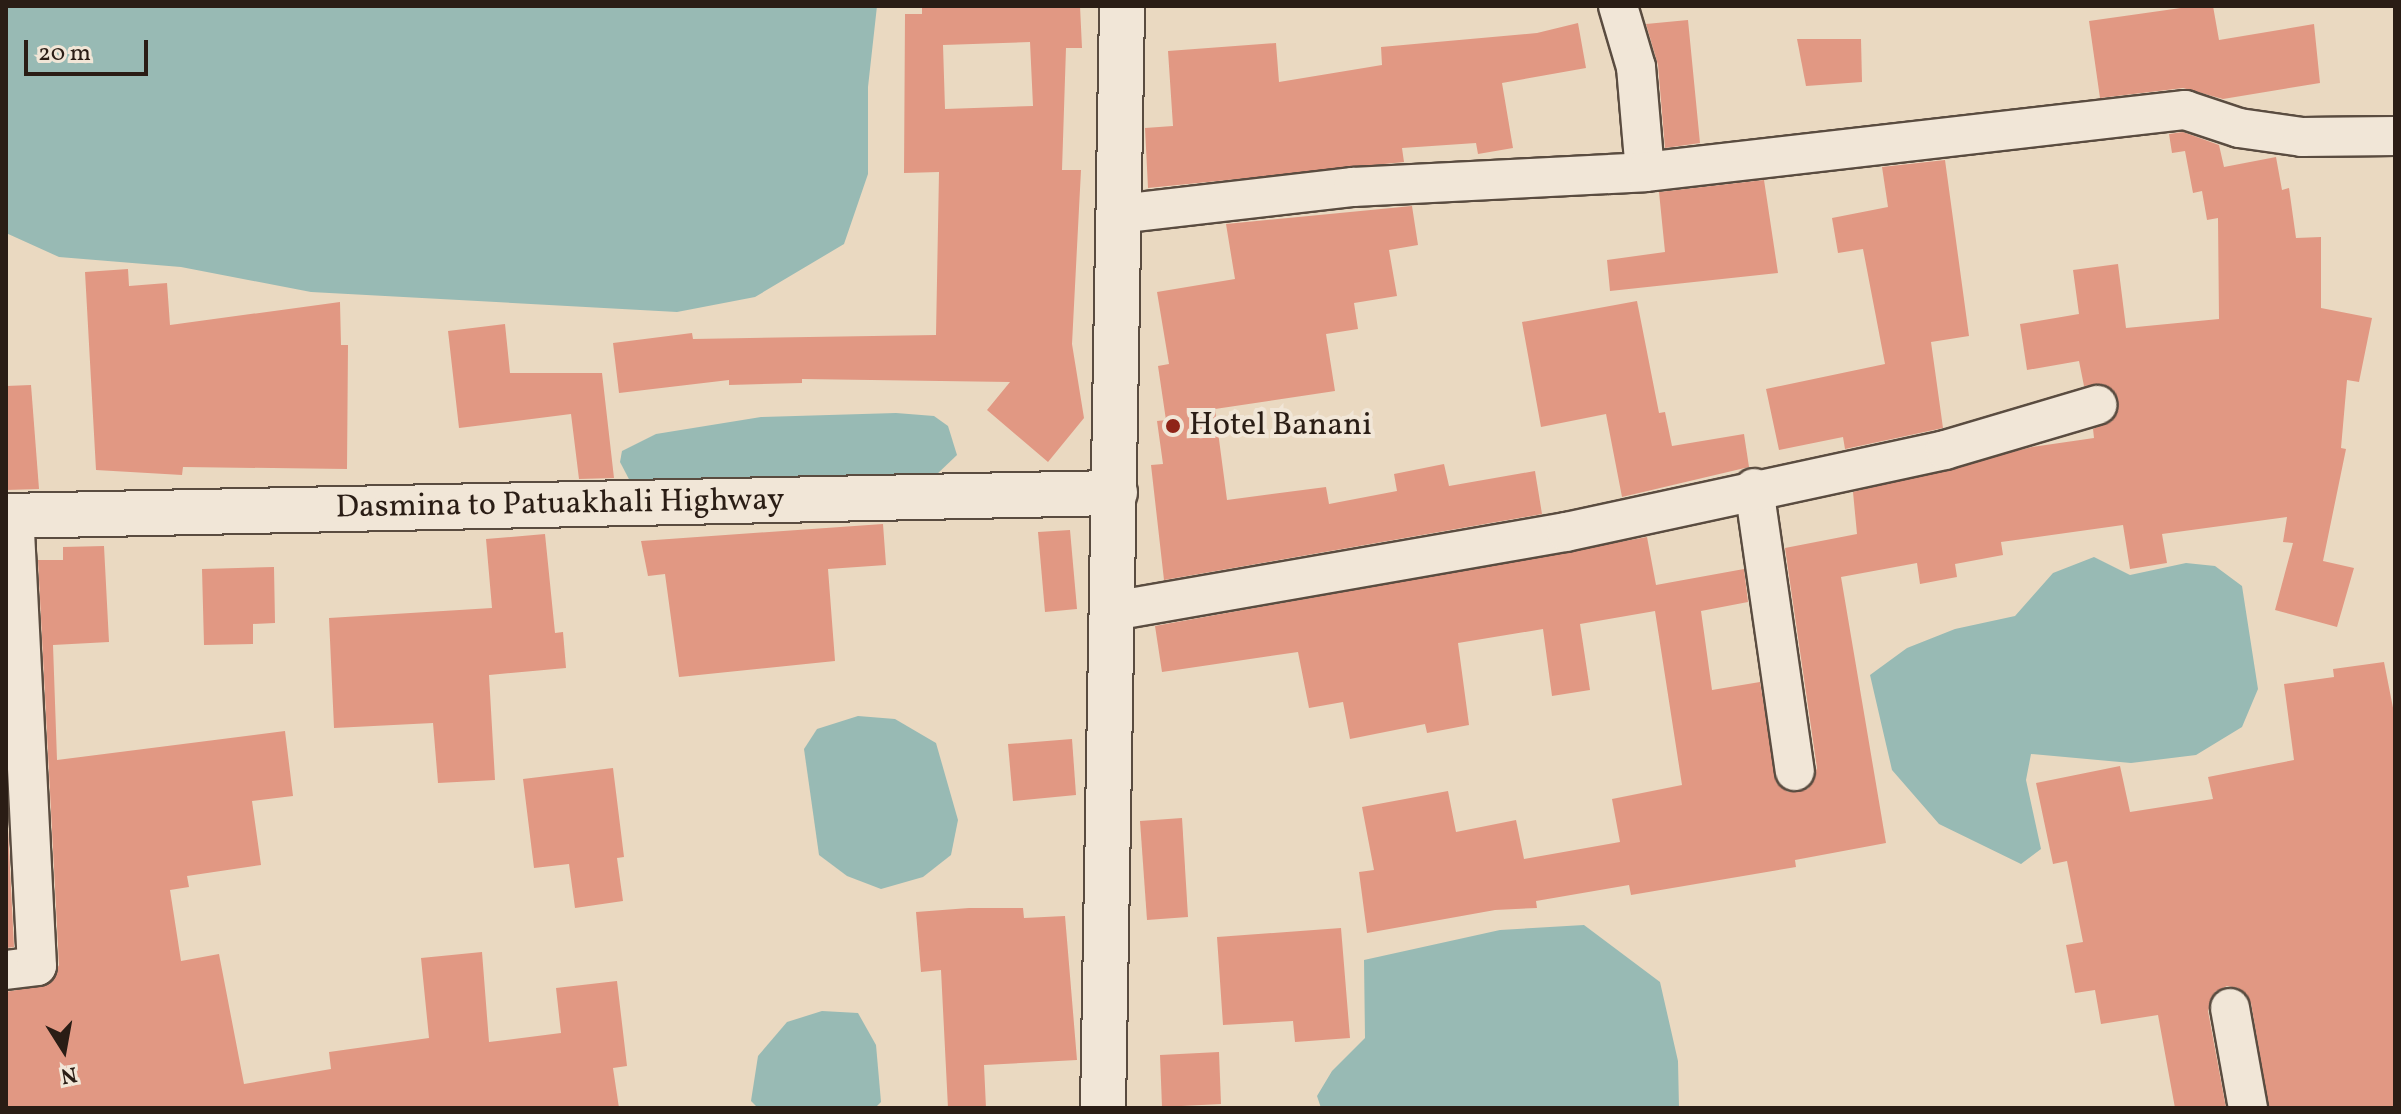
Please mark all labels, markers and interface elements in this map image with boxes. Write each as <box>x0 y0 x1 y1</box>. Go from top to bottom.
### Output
scale bar <box>28 24 152 74</box>
text: 20 m <box>38 37 91 71</box>
place label: Hotel Banani <box>1189 407 1372 445</box>
marker: Hotel Banani <box>1164 417 1182 435</box>
street label: Dasmina to Patuakhali Highway <box>335 482 785 528</box>
north arrow <box>24 1010 104 1090</box>
text: N <box>58 1057 79 1091</box>

